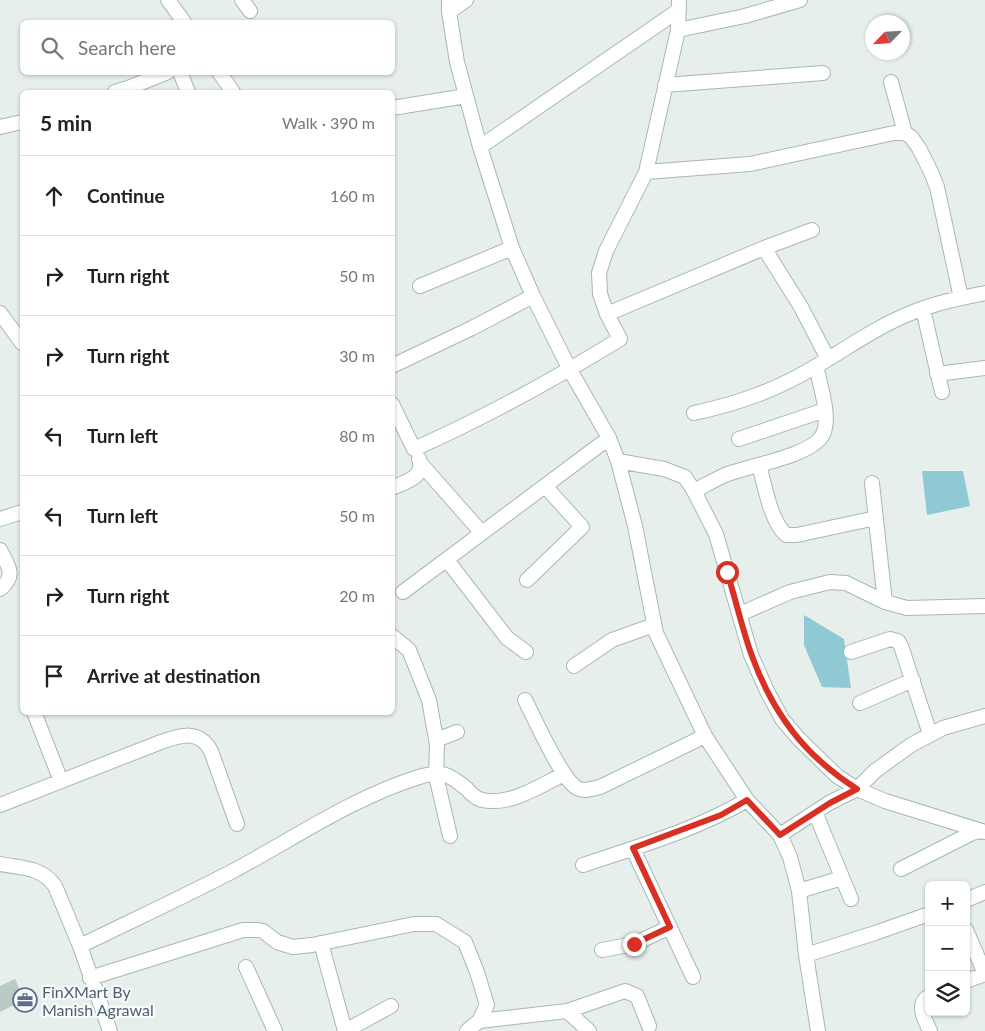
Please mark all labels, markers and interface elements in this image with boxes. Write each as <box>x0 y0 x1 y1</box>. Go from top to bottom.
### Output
north arrow <box>865 15 910 60</box>
search box <box>20 20 395 75</box>
icon: search <box>38 34 66 62</box>
text: Search here <box>78 36 176 59</box>
text: 5 min <box>40 110 92 135</box>
text: Walk · 390 m <box>282 113 375 132</box>
icon: ahead <box>40 182 68 210</box>
text: Continue <box>87 184 165 207</box>
text: 160 m <box>330 186 375 205</box>
icon: right <box>40 262 68 290</box>
text: Turn right <box>87 264 169 287</box>
text: 50 m <box>339 266 375 285</box>
icon: right <box>40 342 68 370</box>
text: Turn right <box>87 344 169 367</box>
text: 30 m <box>339 346 375 365</box>
icon: left <box>40 422 68 450</box>
text: Turn left <box>87 424 158 447</box>
text: 80 m <box>339 426 375 445</box>
icon: left <box>40 502 68 530</box>
text: Turn left <box>87 504 158 527</box>
text: 50 m <box>339 506 375 525</box>
route start <box>716 561 739 584</box>
icon: right <box>40 582 68 610</box>
text: Turn right <box>87 584 169 607</box>
text: 20 m <box>339 586 375 605</box>
icon: arrive <box>40 662 68 690</box>
text: Arrive at destination <box>87 664 260 687</box>
map controls <box>925 881 970 1016</box>
button: + <box>925 881 970 926</box>
button: − <box>925 926 970 971</box>
route end <box>623 933 646 956</box>
button: layers <box>925 971 970 1016</box>
place label: FinXMart By Manish Agrawal <box>42 982 154 1019</box>
office icon: FinXMart By Manish Agrawal <box>12 987 38 1013</box>

